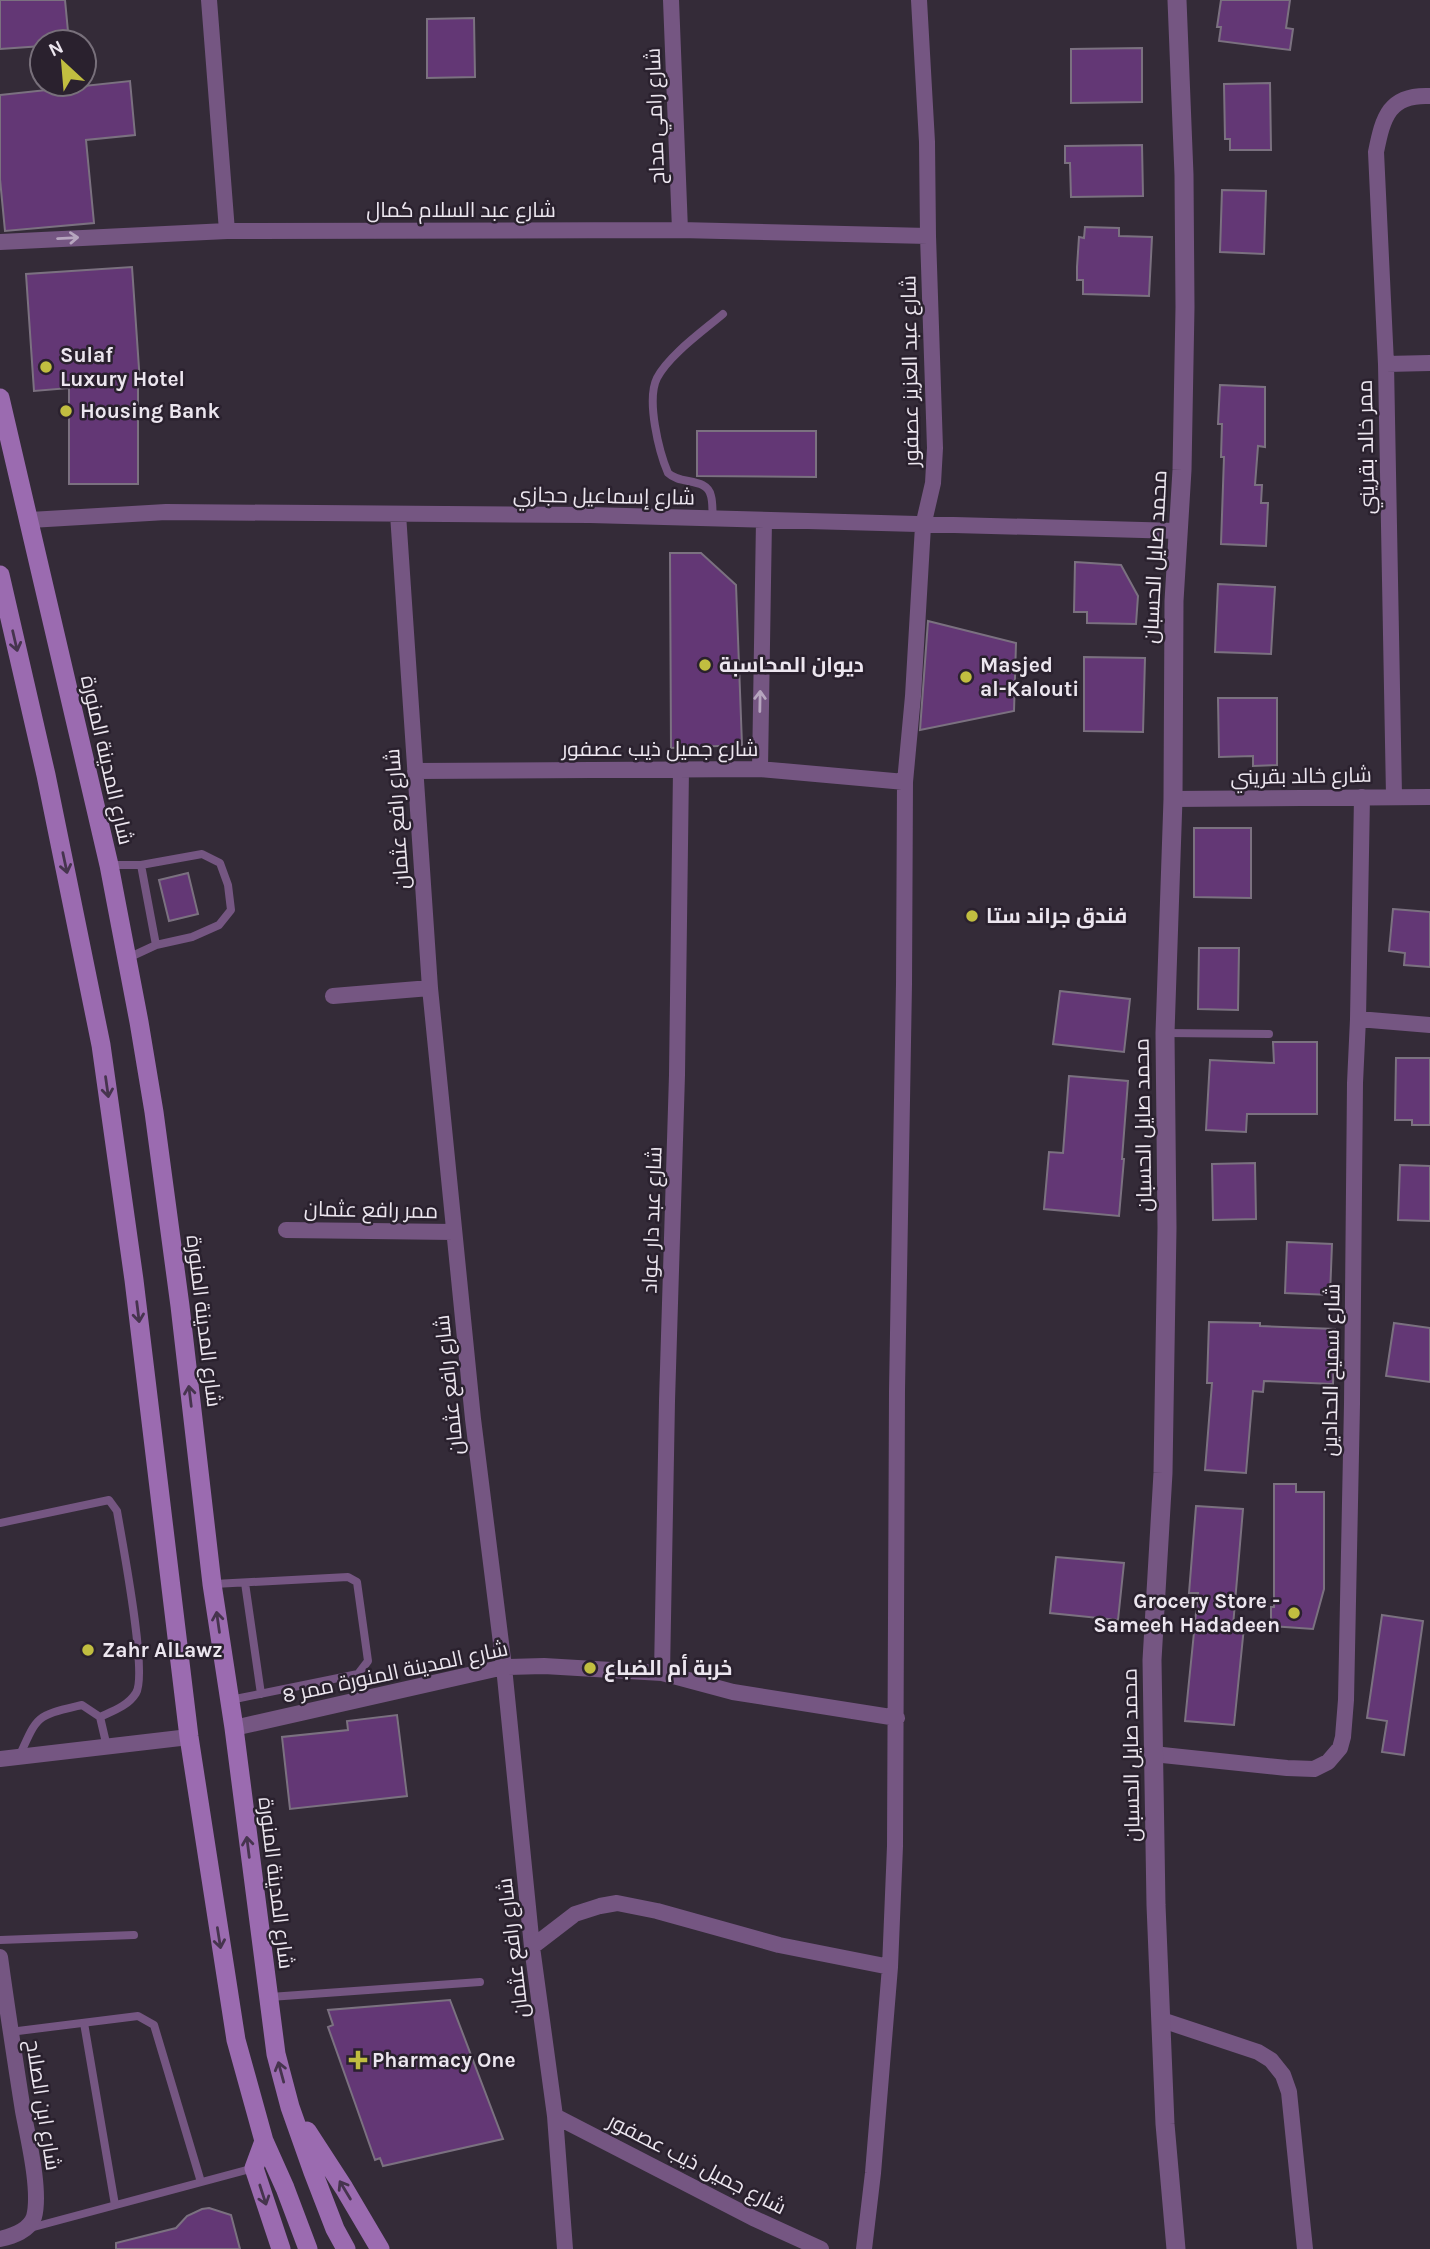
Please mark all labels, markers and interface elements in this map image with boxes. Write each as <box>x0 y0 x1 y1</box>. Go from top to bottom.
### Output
north arrow <box>28 28 98 98</box>
text: N <box>45 36 67 61</box>
street label: شارع رامي مداح <box>641 47 673 185</box>
street label: شارع عبد السلام كمال <box>366 198 556 224</box>
one-way arrow <box>56 232 79 245</box>
street label: شارع عبد العزيز عصفور <box>896 275 926 468</box>
place label: Sulaf Luxury Hotel <box>60 343 185 391</box>
marker: Sulaf Luxury Hotel <box>38 359 54 375</box>
street label: ممر خالد بقريني <box>1353 379 1383 515</box>
place label: Housing Bank <box>80 399 220 423</box>
marker: Housing Bank <box>58 403 74 419</box>
street label: محمد صايل الحسبان <box>1138 470 1173 644</box>
street label: شارع إسماعيل حجازي <box>513 482 695 514</box>
one-way arrow <box>9 629 23 652</box>
place label: ديوان المحاسبة <box>719 653 864 678</box>
place label: Masjed al-Kalouti <box>980 653 1079 701</box>
marker: ديوان المحاسبة <box>697 657 713 673</box>
marker: Masjed al-Kalouti <box>958 669 974 685</box>
street label: شارع المدينة المنورة <box>74 673 138 847</box>
one-way arrow <box>753 690 767 713</box>
street label: شارع جميل ذيب عصفور <box>561 737 758 763</box>
street label: شارع رافع عثمان <box>380 748 416 890</box>
street label: شارع خالد بقريني <box>1230 763 1372 793</box>
one-way arrow <box>58 851 72 874</box>
place label: فندق جراند ستا <box>986 904 1127 929</box>
marker: فندق جراند ستا <box>964 908 980 924</box>
street label: محمد صايل الحسبان <box>1129 1038 1158 1212</box>
one-way arrow <box>101 1075 114 1098</box>
street label: شارع عبد دار عواد <box>637 1146 669 1294</box>
street label: ممر رافع عثمان <box>304 1197 438 1225</box>
street label: شارع المدينة المنورة <box>180 1234 226 1409</box>
street label: شارع سميح الحدادين <box>1317 1283 1347 1457</box>
one-way arrow <box>131 1300 144 1323</box>
street label: شارع رافع عثمان <box>430 1314 470 1456</box>
one-way arrow <box>184 1385 197 1408</box>
place label: Grocery Store - Sameeh Hadadeen <box>1093 1589 1280 1637</box>
marker: Grocery Store - Sameeh Hadadeen <box>1286 1605 1302 1621</box>
one-way arrow <box>211 1611 224 1634</box>
street label: شارع المدينة المنورة ممر 8 <box>280 1636 510 1710</box>
place label: Zahr AlLawz <box>102 1638 223 1662</box>
marker: Zahr AlLawz <box>80 1642 96 1658</box>
place label: خربة أم الضباع <box>604 1654 732 1682</box>
marker: خربة أم الضباع <box>582 1660 598 1676</box>
street label: محمد صايل الحسبان <box>1117 1668 1146 1842</box>
street label: شارع المدينة المنورة <box>252 1796 298 1971</box>
one-way arrow <box>242 1836 255 1859</box>
street label: شارع رافع عثمان <box>493 1876 535 2019</box>
one-way arrow <box>213 1926 226 1949</box>
street label: شارع ابن الصلاح <box>19 2038 65 2172</box>
place label: Pharmacy One <box>372 2048 516 2072</box>
marker: Pharmacy One <box>350 2052 366 2068</box>
one-way arrow <box>273 2061 286 2083</box>
street label: شارع جميل ذيب عصفور <box>602 2108 790 2221</box>
one-way arrow <box>338 2181 352 2201</box>
one-way arrow <box>257 2184 270 2206</box>

